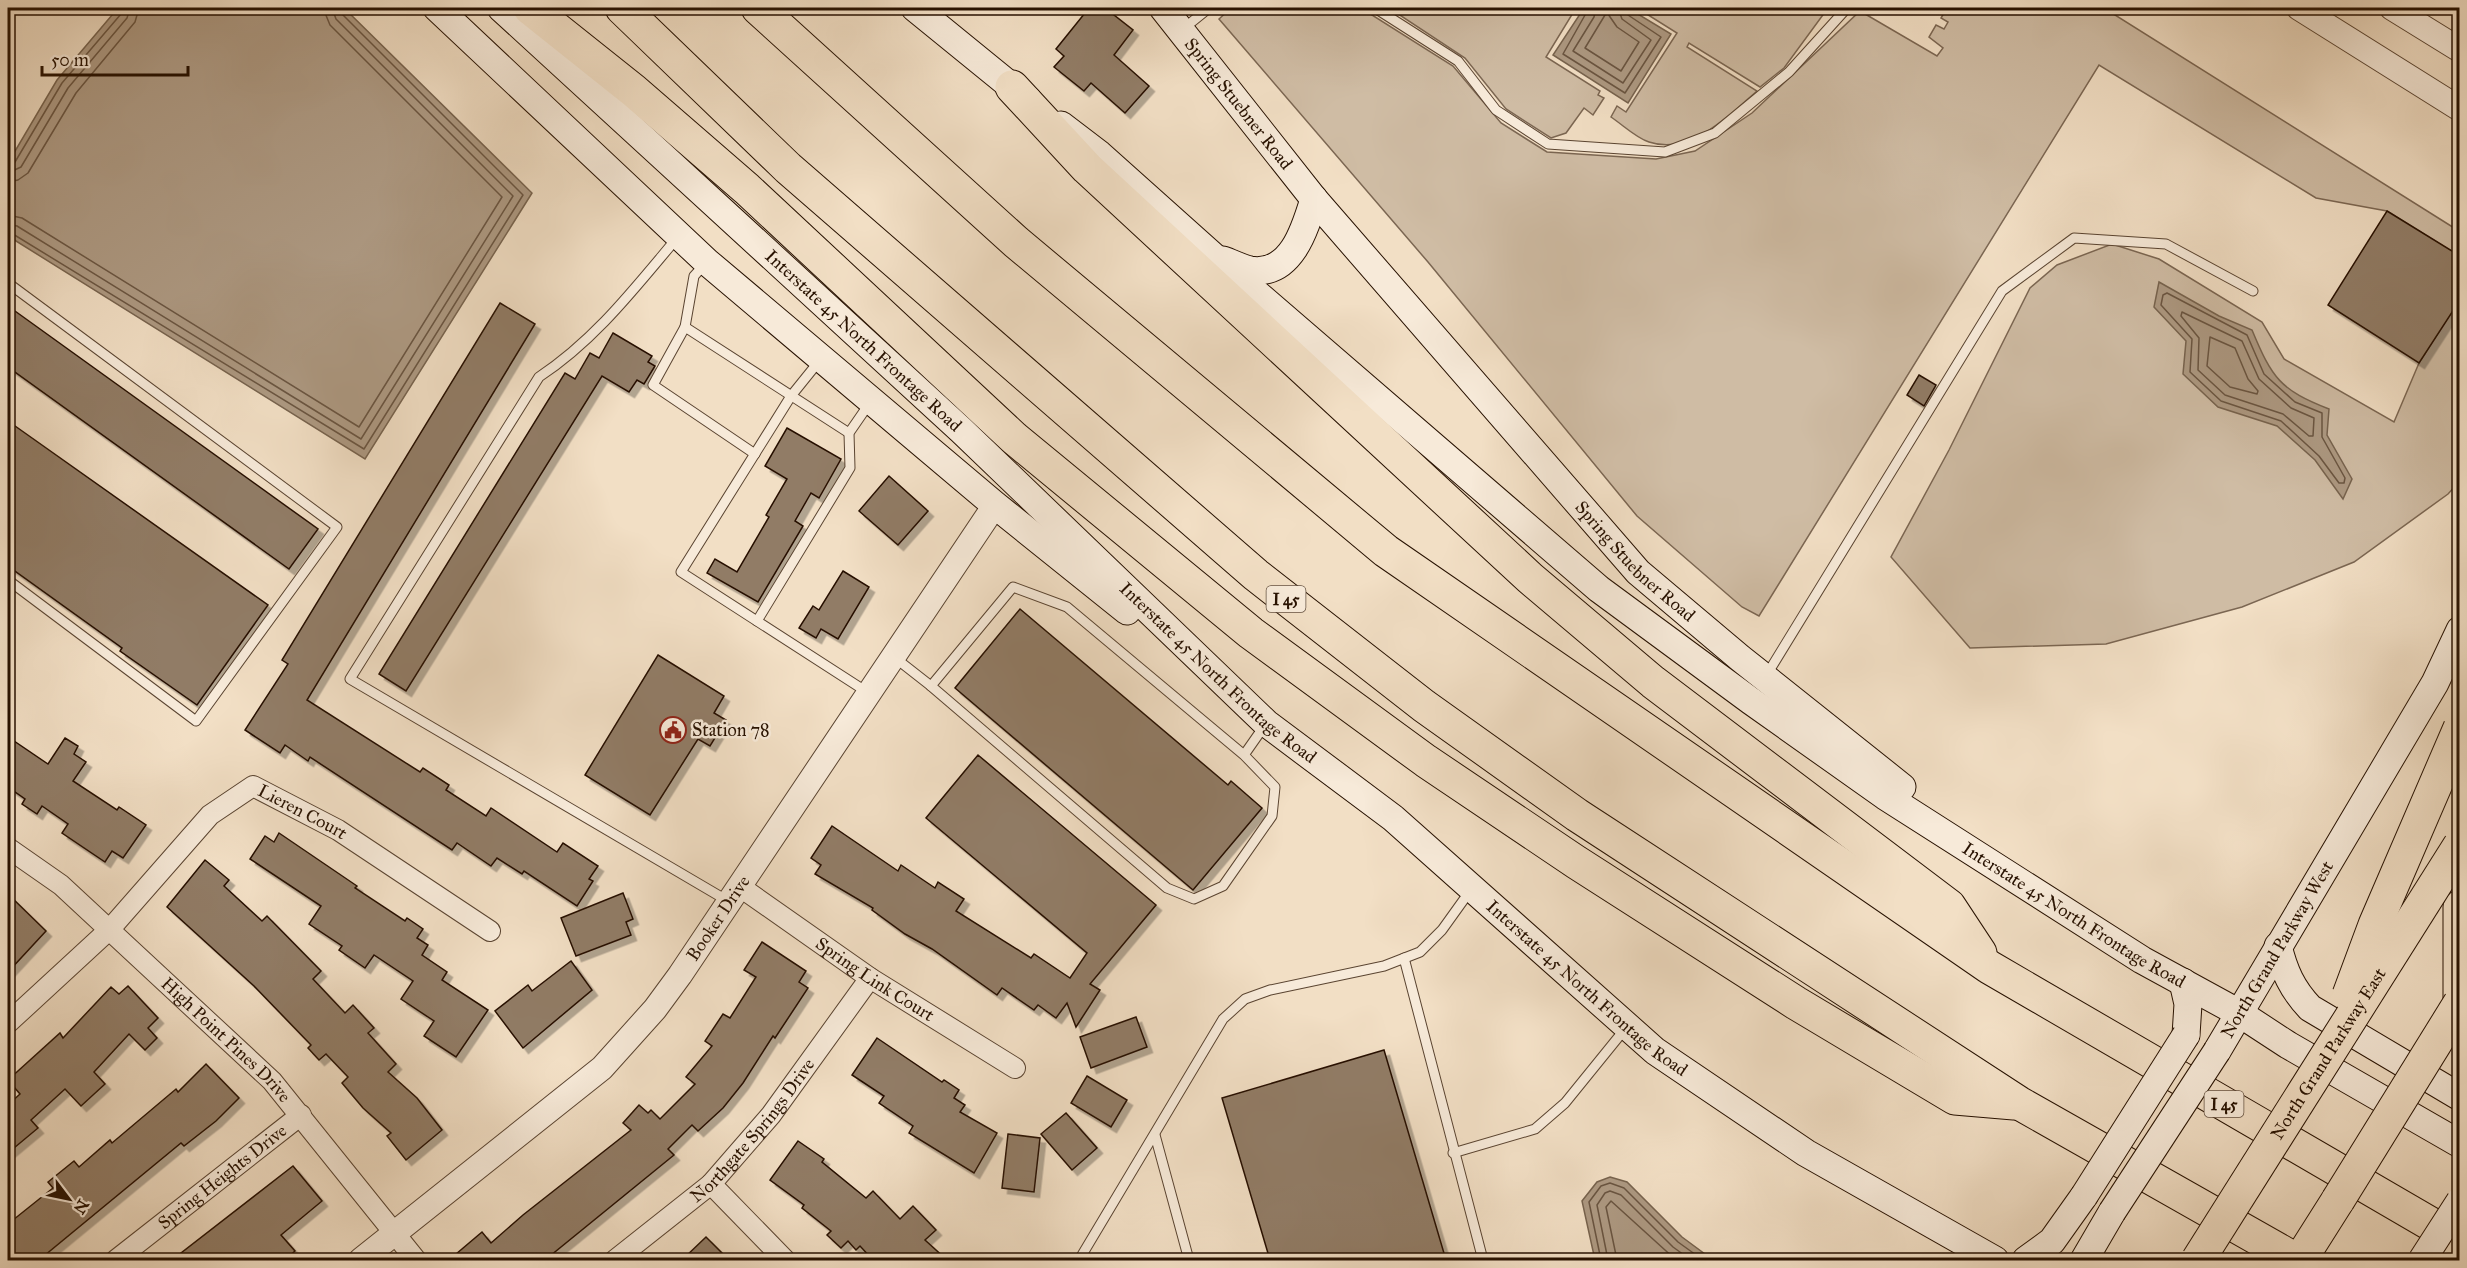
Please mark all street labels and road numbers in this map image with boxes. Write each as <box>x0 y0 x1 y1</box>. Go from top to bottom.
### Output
street label: Spring Stuebner Road <box>1180 33 1297 174</box>
street label: Interstate 45 North Frontage Road <box>761 245 966 436</box>
street label: Spring Stuebner Road <box>1570 496 1700 626</box>
street label: Interstate 45 North Frontage Road <box>1115 577 1321 768</box>
road number: I 45 <box>1266 586 1306 612</box>
street label: Lieren Court <box>254 779 352 844</box>
street label: Interstate 45 North Frontage Road <box>1958 837 2189 993</box>
street label: North Grand Parkway West <box>2216 856 2338 1042</box>
street label: Booker Drive <box>682 871 755 965</box>
street label: Interstate 45 North Frontage Road <box>1482 895 1692 1081</box>
street label: Spring Link Court <box>811 932 939 1027</box>
street label: North Grand Parkway East <box>2266 963 2391 1144</box>
street label: High Point Pines Drive <box>157 973 296 1107</box>
street label: Northgate Springs Drive <box>686 1054 819 1207</box>
road number: I 45 <box>2204 1091 2244 1117</box>
street label: Spring Heights Drive <box>153 1119 291 1234</box>

